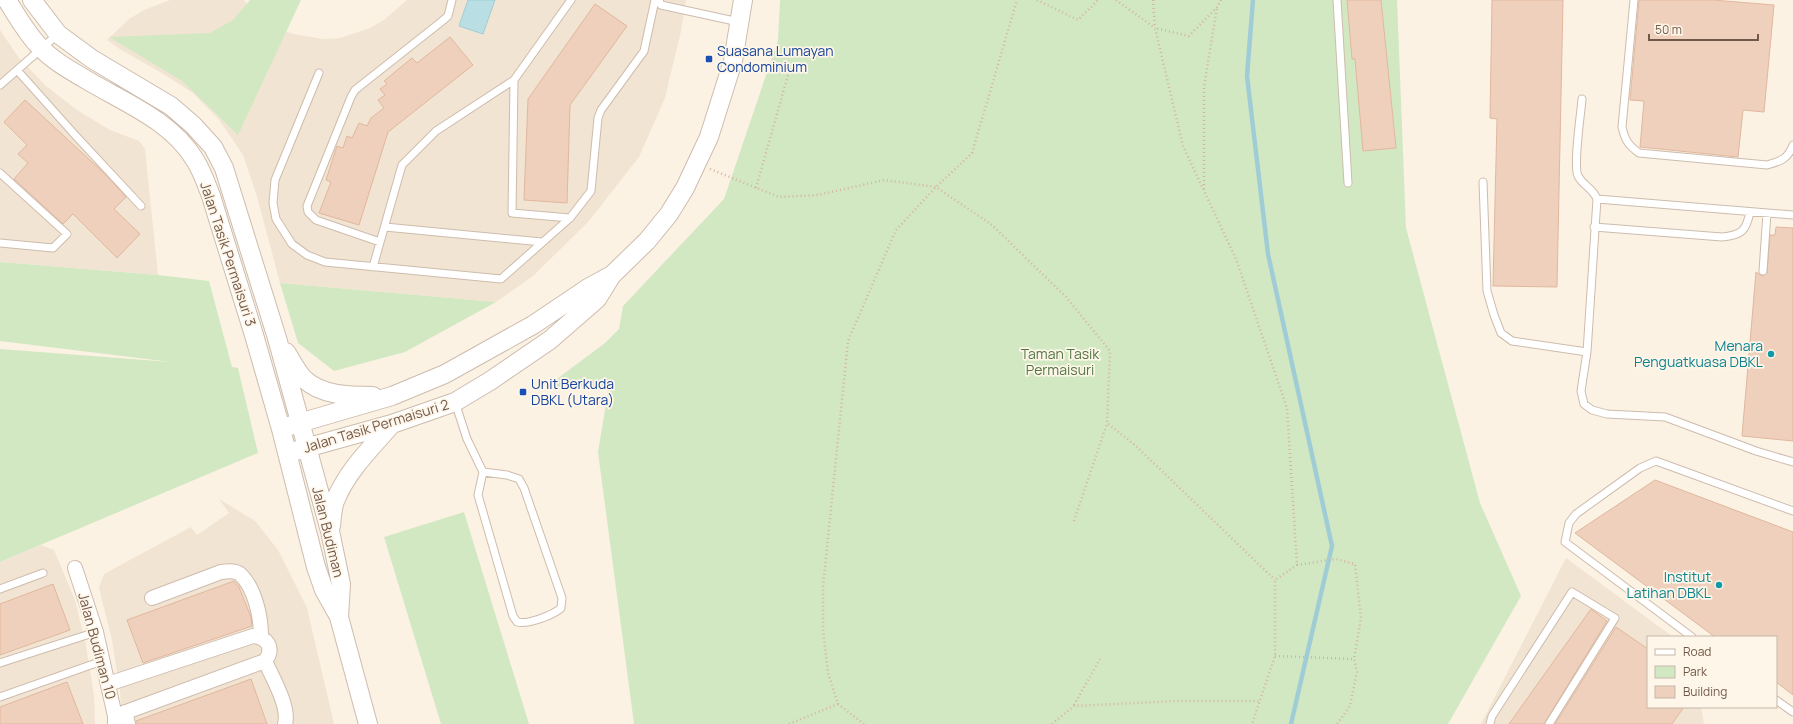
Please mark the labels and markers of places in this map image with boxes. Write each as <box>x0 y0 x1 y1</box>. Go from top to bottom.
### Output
place label: Suasana Lumayan Condominium <box>717 41 834 76</box>
marker: Suasana Lumayan Condominium <box>704 54 714 64</box>
place label: Menara Penguatkuasa DBKL <box>1634 336 1763 371</box>
marker: Menara Penguatkuasa DBKL <box>1766 349 1776 359</box>
place label: Unit Berkuda DBKL (Utara) <box>531 374 614 409</box>
marker: Unit Berkuda DBKL (Utara) <box>518 387 528 397</box>
place label: Institut Latihan DBKL <box>1627 567 1711 602</box>
marker: Institut Latihan DBKL <box>1714 580 1724 590</box>

